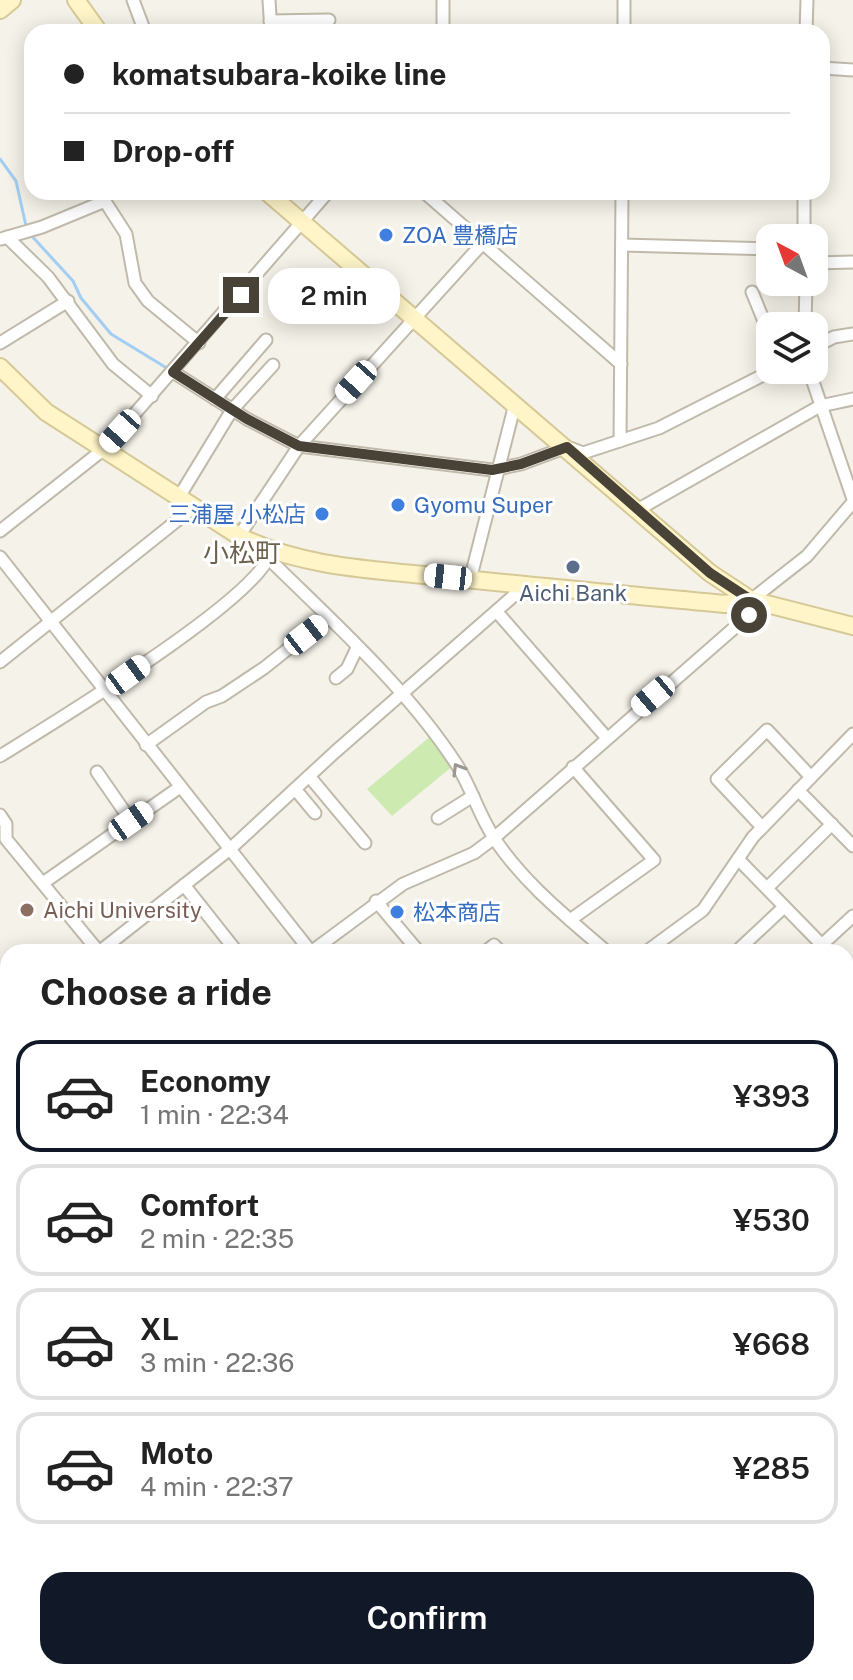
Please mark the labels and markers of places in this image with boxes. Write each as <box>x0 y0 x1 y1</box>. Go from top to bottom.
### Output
place label: ZOA 豊橋店 <box>402 222 518 248</box>
marker: ZOA 豊橋店 <box>377 226 395 244</box>
place label: Gyomu Super <box>414 492 553 518</box>
marker: Gyomu Super <box>389 496 407 514</box>
place label: 三浦屋 小松店 <box>169 501 306 527</box>
marker: 三浦屋 小松店 <box>313 505 331 523</box>
marker: Aichi Bank <box>564 558 582 576</box>
place label: Aichi Bank <box>519 580 627 606</box>
place label: Aichi University <box>43 897 202 923</box>
place label: 松本商店 <box>413 899 501 925</box>
marker: Aichi University <box>18 901 36 919</box>
marker: 松本商店 <box>388 903 406 921</box>

